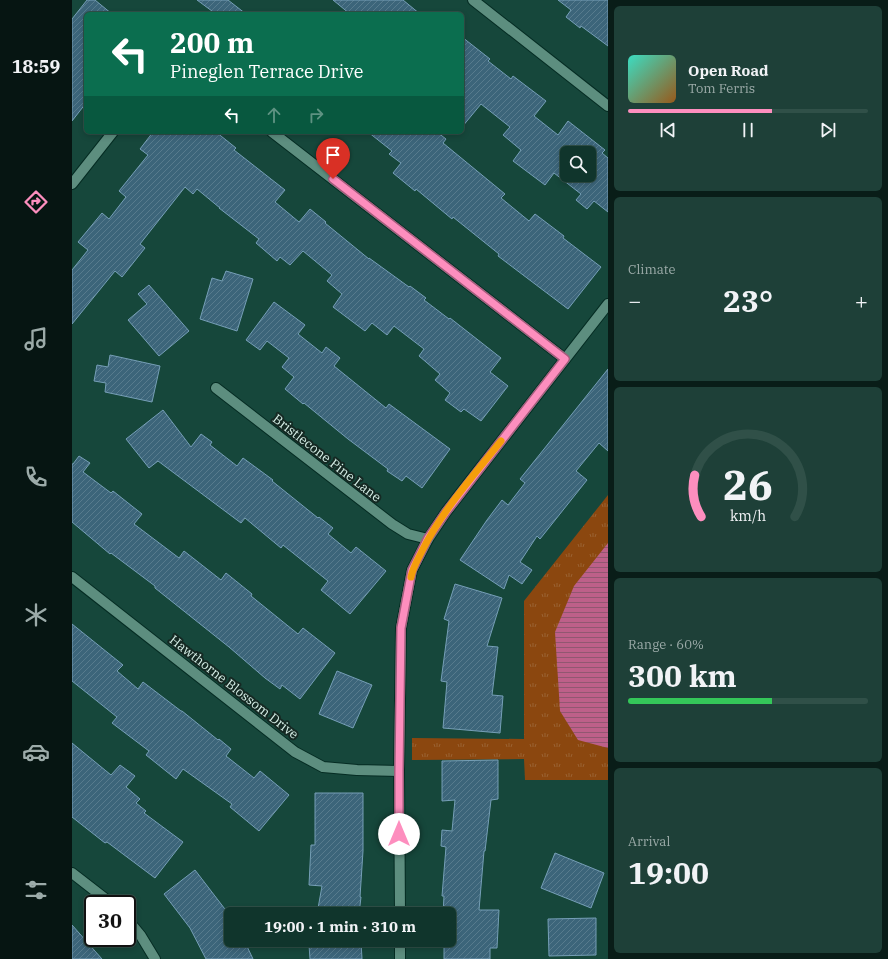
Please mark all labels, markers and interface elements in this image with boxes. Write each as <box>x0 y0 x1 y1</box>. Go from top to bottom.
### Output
text: 200 m <box>170 24 254 61</box>
icon: left <box>104 28 156 80</box>
text: 18:59 <box>12 55 60 78</box>
text: Pineglen Terrace Drive <box>170 60 363 83</box>
text: Open Road <box>688 61 768 80</box>
text: Tom Ferris <box>688 80 755 97</box>
icon: left <box>221 104 243 126</box>
icon: ahead <box>263 104 285 126</box>
icon: right <box>305 104 327 126</box>
icon: previous <box>657 119 679 141</box>
icon: pause <box>737 119 759 141</box>
icon: next <box>817 119 839 141</box>
pin <box>316 138 350 179</box>
icon: arrive <box>322 144 344 166</box>
map controls <box>560 146 596 182</box>
button: search <box>560 146 596 182</box>
icon: directions <box>22 188 50 216</box>
text: Climate <box>628 261 675 278</box>
text: 23° <box>723 281 773 320</box>
text: − <box>628 286 641 315</box>
text: + <box>855 286 868 315</box>
icon: music <box>22 325 50 353</box>
street label: Bristlecone Pine Lane <box>269 410 385 506</box>
text: 26 <box>723 457 773 511</box>
icon: phone <box>22 463 50 491</box>
text: km/h <box>730 506 766 525</box>
icon: climate <box>22 601 50 629</box>
street label: Hawthorne Blossom Drive <box>166 631 302 743</box>
text: Range · 60% <box>628 636 704 653</box>
text: 300 km <box>628 656 737 695</box>
icon: car <box>22 738 50 766</box>
position arrow <box>378 813 420 855</box>
text: Arrival <box>628 833 670 850</box>
text: 19:00 <box>628 853 709 892</box>
icon: filters <box>22 876 50 904</box>
speed limit sign: 30 <box>84 895 136 947</box>
text: 19:00 · 1 min · 310 m <box>264 917 416 936</box>

